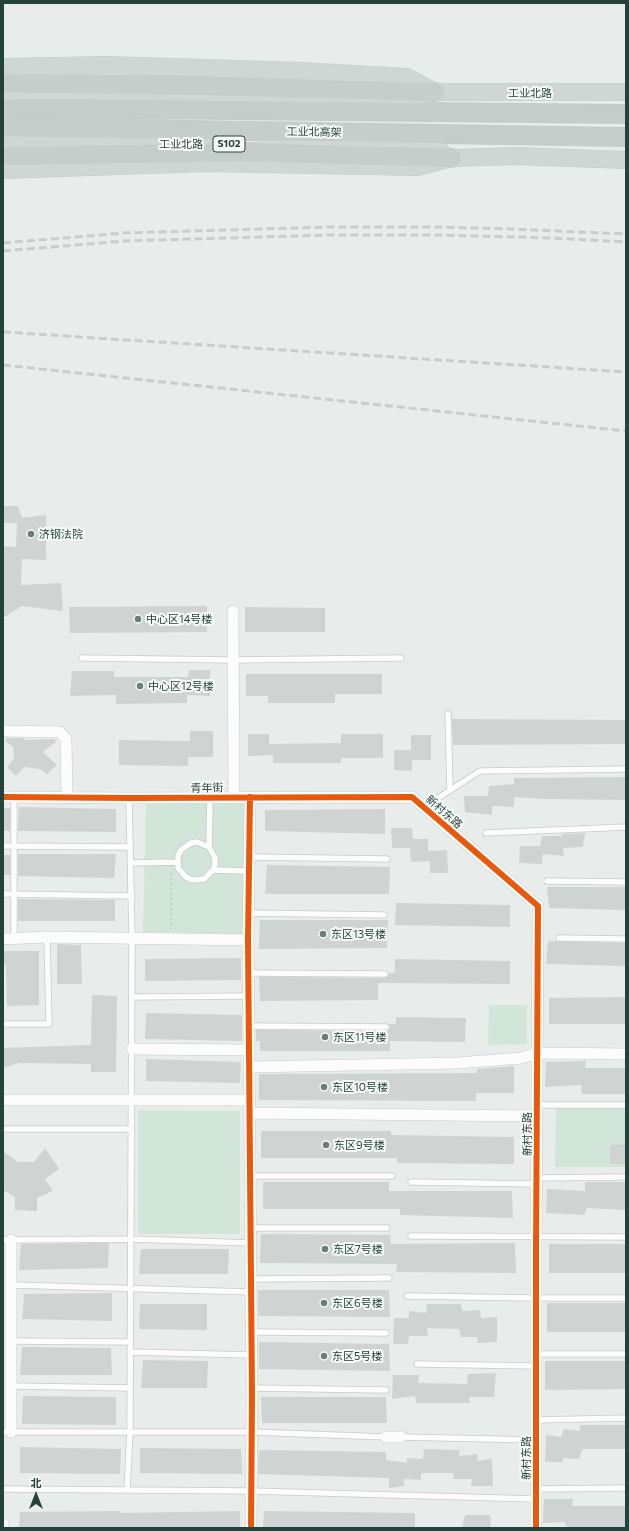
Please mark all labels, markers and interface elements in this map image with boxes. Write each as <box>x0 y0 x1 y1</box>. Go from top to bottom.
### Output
street label: 工业北路 <box>508 86 552 100</box>
street label: 工业北高架 <box>286 125 342 139</box>
road number: S102 <box>213 136 245 152</box>
street label: 工业北路 <box>159 137 203 151</box>
place label: 济钢法院 <box>39 527 83 541</box>
marker: 济钢法院 <box>26 529 36 539</box>
place label: 中心区14号楼 <box>146 612 212 626</box>
marker: 中心区14号楼 <box>133 614 143 624</box>
place label: 中心区12号楼 <box>148 679 214 693</box>
marker: 中心区12号楼 <box>135 681 145 691</box>
street label: 青年街 <box>190 781 224 795</box>
street label: 新村东路 <box>423 793 465 831</box>
place label: 东区13号楼 <box>331 927 386 941</box>
marker: 东区13号楼 <box>318 929 328 939</box>
place label: 东区11号楼 <box>333 1030 386 1044</box>
marker: 东区11号楼 <box>320 1032 330 1042</box>
place label: 东区10号楼 <box>332 1080 388 1094</box>
marker: 东区10号楼 <box>319 1082 329 1092</box>
street label: 新村东路 <box>520 1112 534 1156</box>
place label: 东区9号楼 <box>334 1138 385 1152</box>
marker: 东区9号楼 <box>321 1140 331 1150</box>
place label: 东区7号楼 <box>333 1242 383 1256</box>
marker: 东区7号楼 <box>320 1244 330 1254</box>
place label: 东区6号楼 <box>332 1296 383 1310</box>
marker: 东区6号楼 <box>319 1298 329 1308</box>
place label: 东区5号楼 <box>332 1349 382 1363</box>
marker: 东区5号楼 <box>319 1351 329 1361</box>
street label: 新村东路 <box>519 1436 533 1480</box>
north arrow <box>16 1475 56 1515</box>
text: 北 <box>31 1476 42 1489</box>

